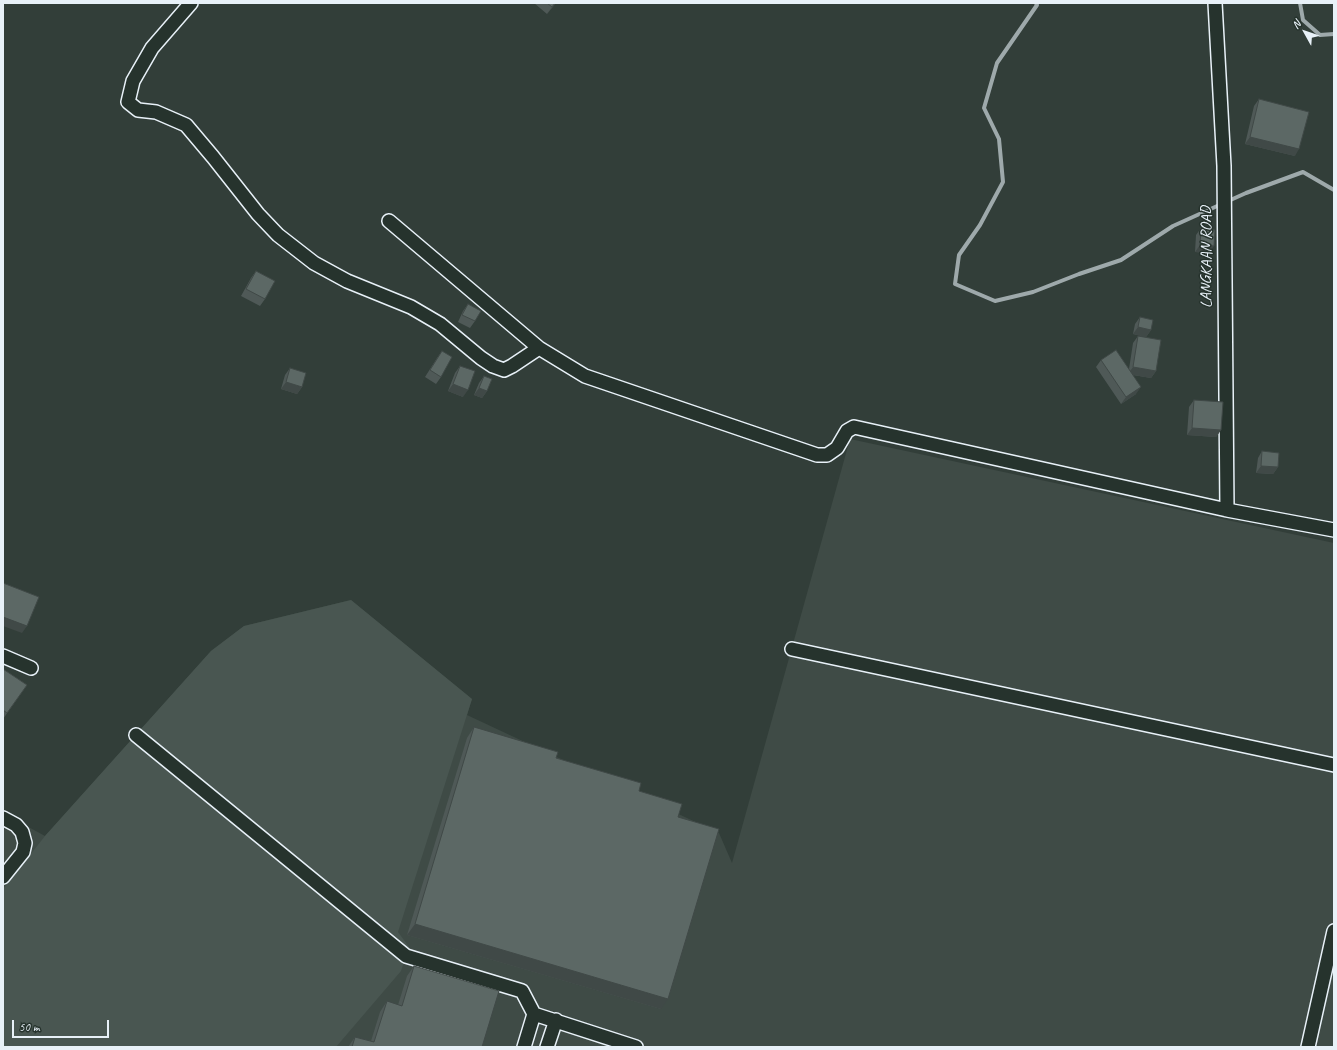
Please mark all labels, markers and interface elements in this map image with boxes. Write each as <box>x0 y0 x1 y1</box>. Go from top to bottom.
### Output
north arrow <box>1285 12 1325 52</box>
text: N <box>1288 17 1303 31</box>
street label: LANGKAAN ROAD <box>1197 206 1217 308</box>
scale bar <box>14 1012 111 1038</box>
text: 50 m <box>19 1019 39 1035</box>

